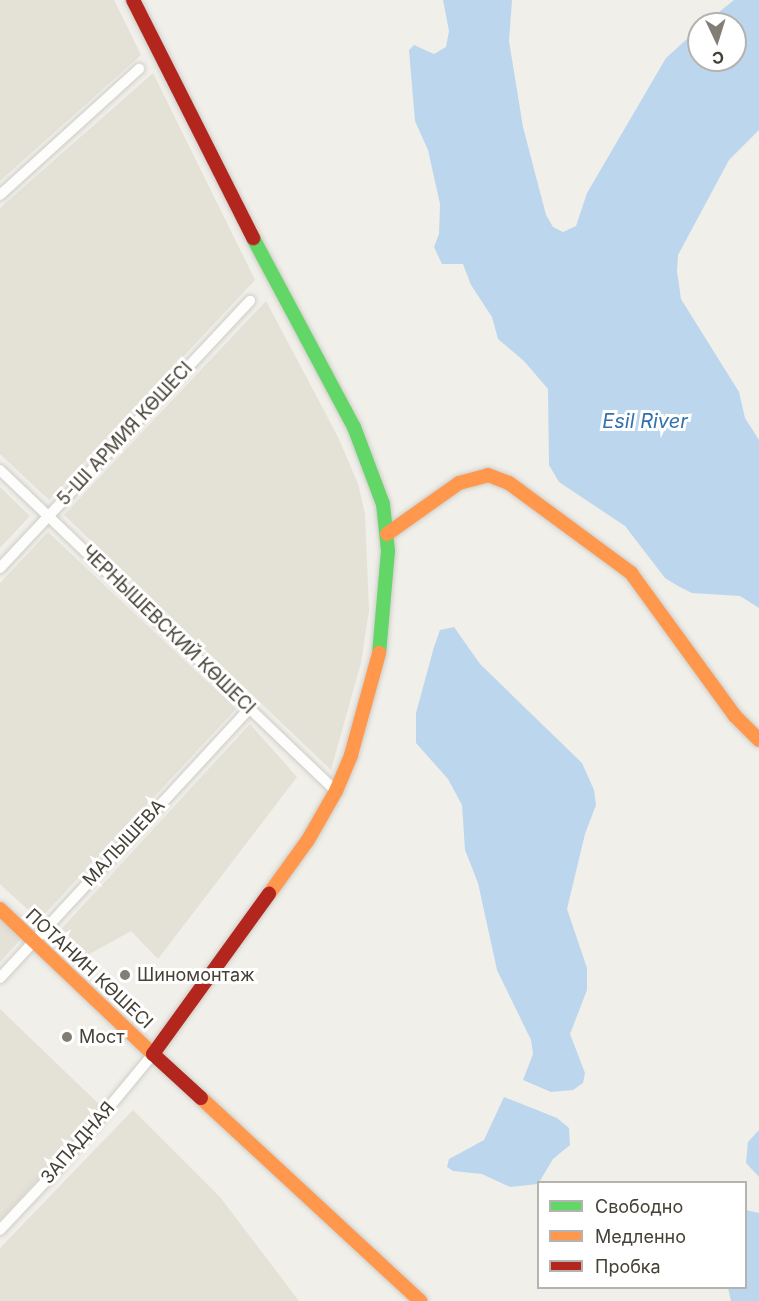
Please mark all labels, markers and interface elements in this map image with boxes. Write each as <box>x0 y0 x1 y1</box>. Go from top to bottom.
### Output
north arrow <box>687 12 747 72</box>
text: С <box>712 48 725 68</box>
street label: 5-ШІ АРМИЯ КӨШЕСІ <box>53 358 197 510</box>
water label: Esil River <box>602 409 688 433</box>
street label: ЧЕРНЫШЕВСКИЙ КӨШЕСІ <box>77 541 259 719</box>
street label: МАЛЫШЕВА <box>78 795 170 891</box>
street label: ПОТАНИН КӨШЕСІ <box>21 905 157 1033</box>
place label: Шиномонтаж <box>137 964 255 986</box>
marker: Шиномонтаж <box>118 968 132 982</box>
place label: Мост <box>79 1026 125 1048</box>
marker: Мост <box>60 1030 74 1044</box>
street label: ЗАПАДНАЯ <box>37 1098 119 1188</box>
legend <box>537 1181 747 1289</box>
text: Свободно <box>595 1196 683 1217</box>
text: Медленно <box>595 1226 686 1247</box>
text: Пробка <box>595 1256 661 1277</box>

